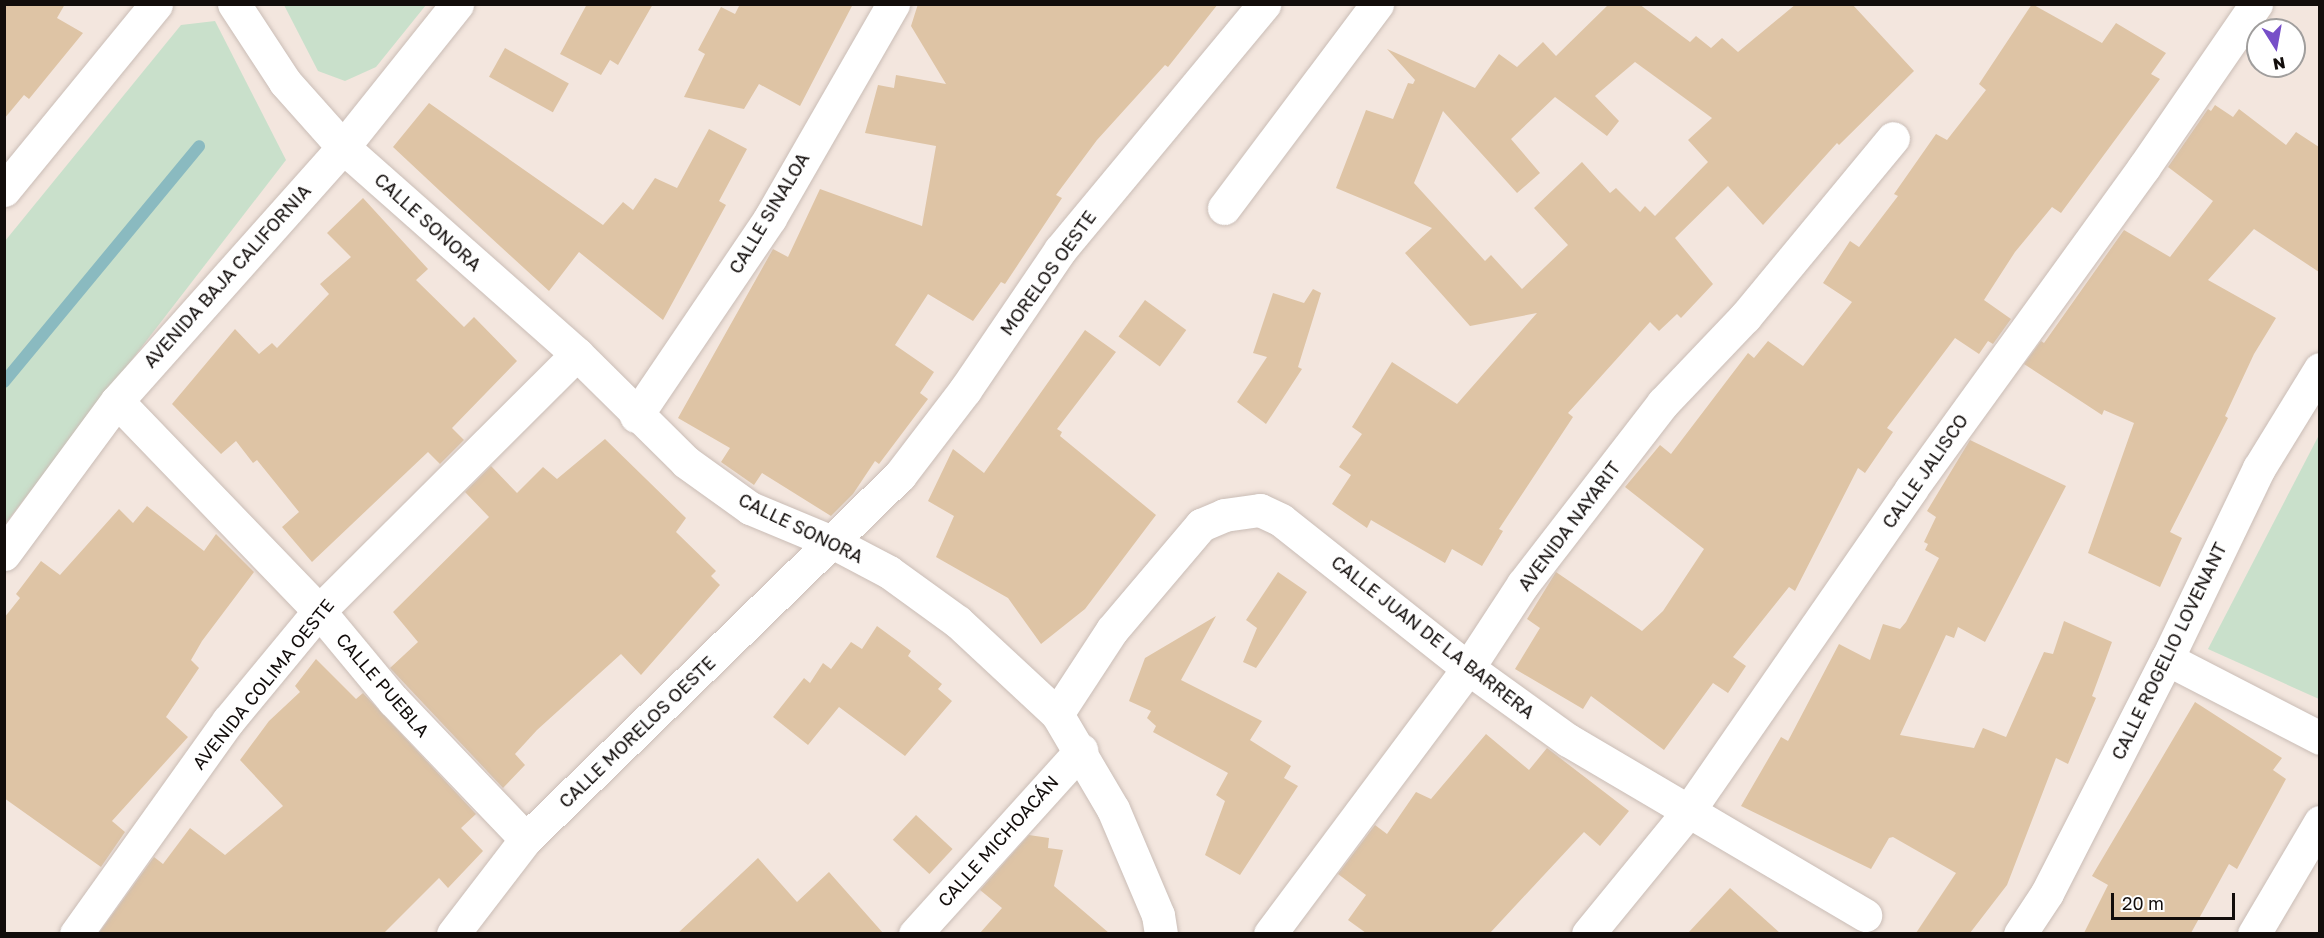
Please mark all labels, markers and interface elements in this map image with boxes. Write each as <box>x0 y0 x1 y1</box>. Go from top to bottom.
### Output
north arrow <box>2246 18 2306 78</box>
text: N <box>2271 53 2287 75</box>
street label: CALLE SINALOA <box>724 149 814 277</box>
street label: CALLE SONORA <box>370 168 486 276</box>
street label: AVENIDA BAJA CALIFORNIA <box>139 180 315 372</box>
street label: MORELOS OESTE <box>996 207 1100 339</box>
street label: CALLE JALISCO <box>1878 410 1972 532</box>
street label: AVENIDA NAYARIT <box>1513 457 1625 595</box>
street label: CALLE SONORA <box>735 488 867 568</box>
street label: CALLE ROGELIO LOVENANT <box>2107 539 2231 763</box>
street label: CALLE JUAN DE LA BARRERA <box>1327 551 1539 723</box>
street label: AVENIDA COLIMA OESTE <box>188 594 338 774</box>
street label: CALLE PUEBLA <box>332 629 434 741</box>
street label: CALLE MORELOS OESTE <box>554 652 720 812</box>
street label: CALLE MICHOACÁN <box>933 771 1063 911</box>
scale bar <box>2114 881 2238 919</box>
text: 20 m <box>2122 892 2164 914</box>

